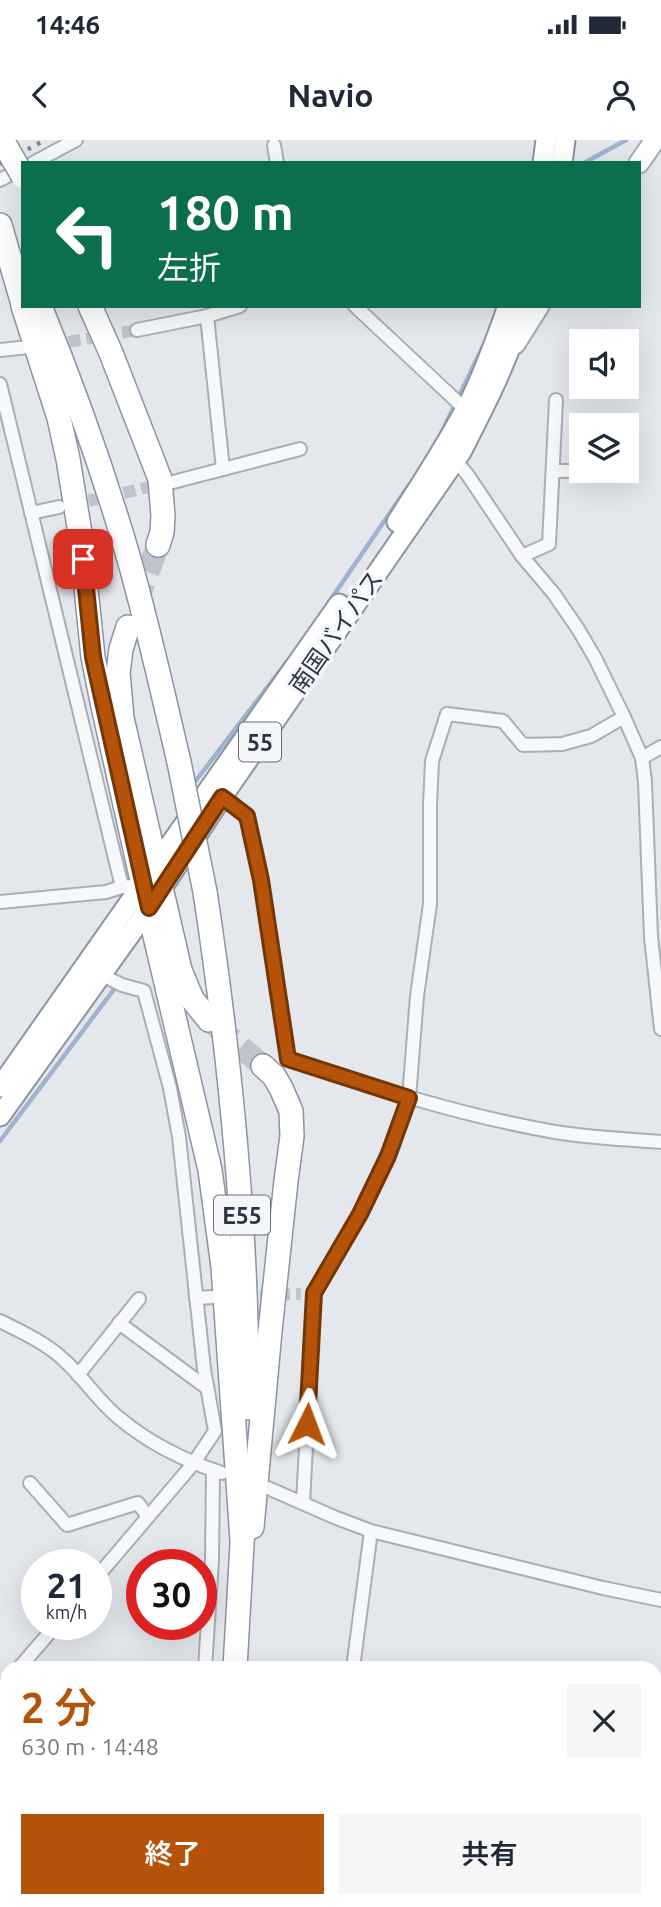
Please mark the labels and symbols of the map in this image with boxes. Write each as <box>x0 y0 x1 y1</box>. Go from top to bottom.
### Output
pin <box>53 529 113 589</box>
street label: 南国バイパス <box>284 565 388 699</box>
road number: 55 <box>239 722 281 762</box>
road number: E55 <box>214 1196 270 1234</box>
position arrow <box>270 1387 344 1461</box>
speed limit sign: 30 <box>126 1549 217 1640</box>

